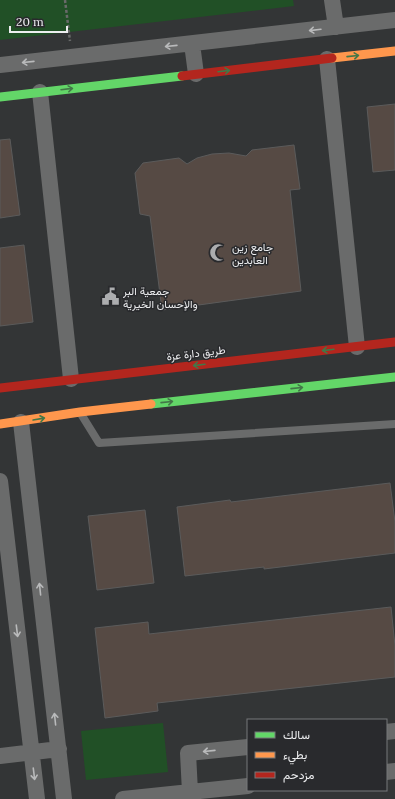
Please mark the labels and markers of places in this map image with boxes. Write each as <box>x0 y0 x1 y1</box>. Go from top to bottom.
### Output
place label: جامع زين العابدين <box>232 240 273 267</box>
mosque icon: جامع زين العابدين <box>209 243 229 263</box>
place label: جمعية البر والإحسان الخيرية <box>122 284 198 311</box>
public building icon: جمعية البر والإحسان الخيرية <box>100 287 120 307</box>

